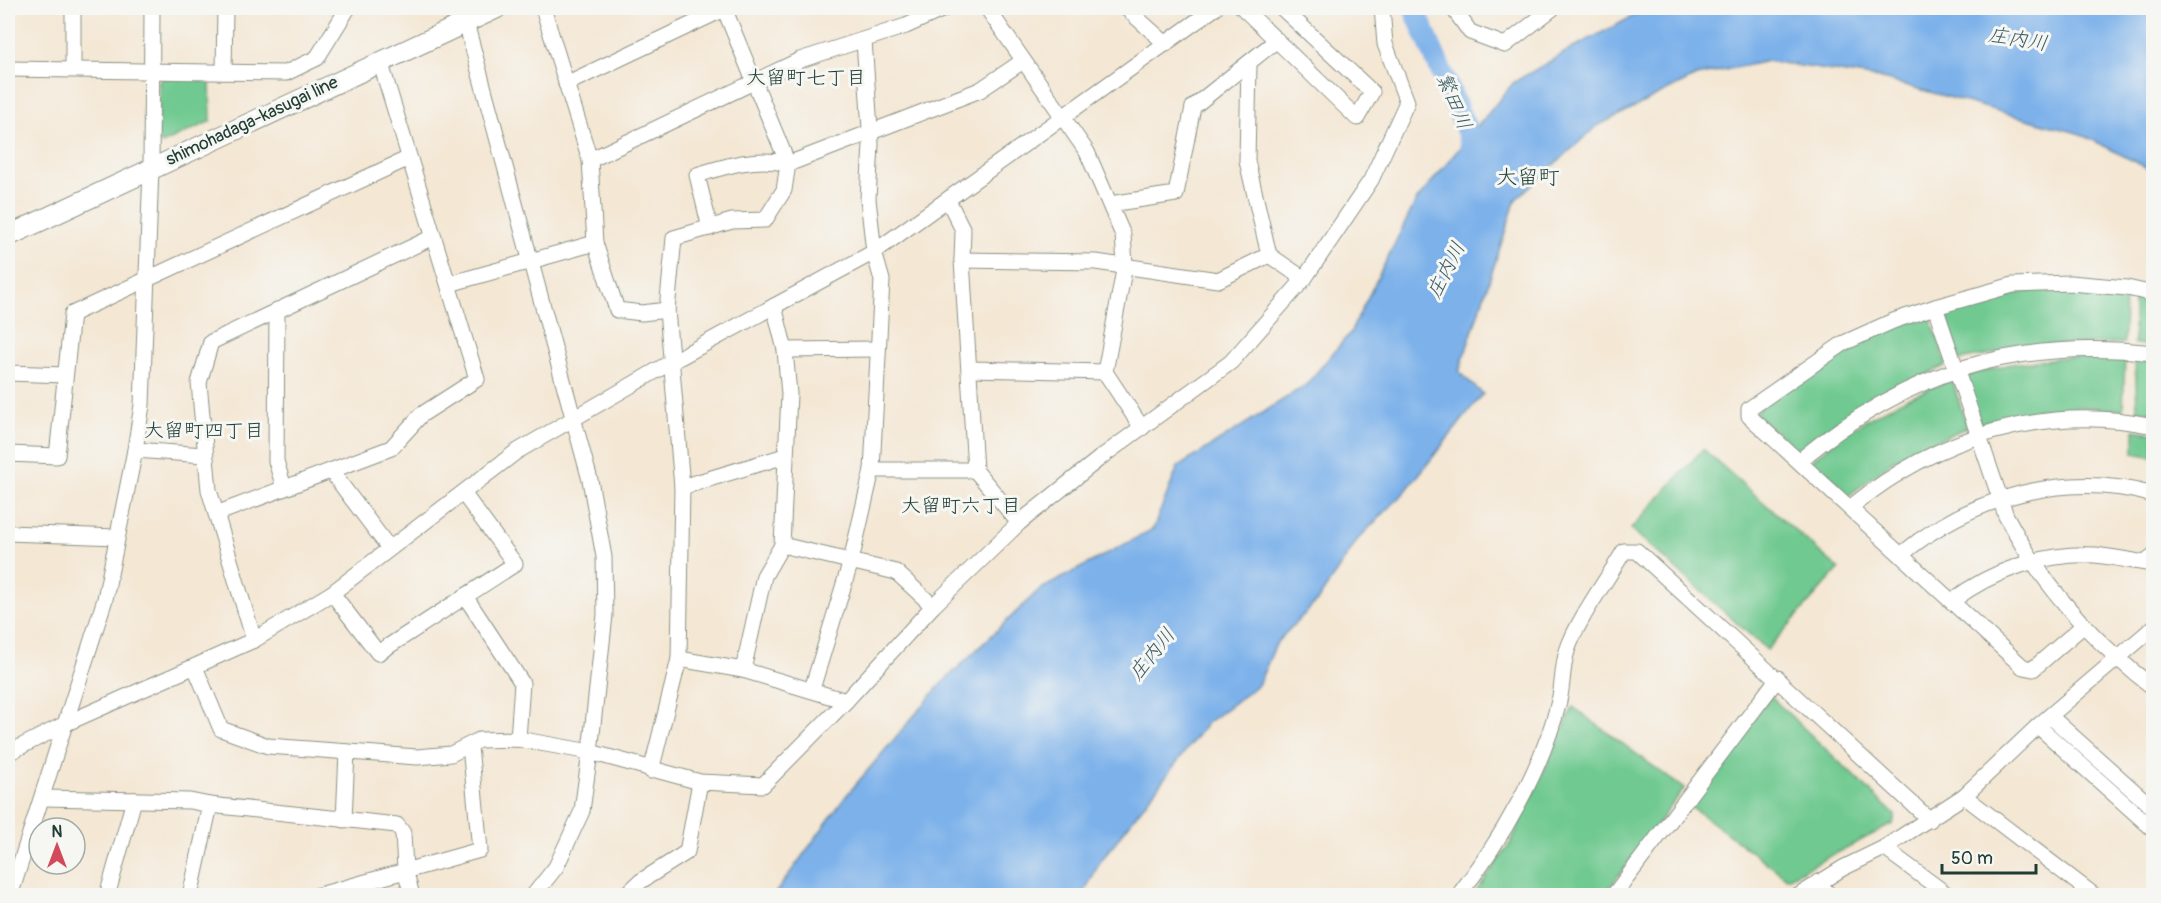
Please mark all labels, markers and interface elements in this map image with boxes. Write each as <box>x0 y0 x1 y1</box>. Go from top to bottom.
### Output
water label: 庄内川 <box>1986 22 2050 56</box>
district label: 大留町七丁目 <box>746 65 866 90</box>
water label: 繁田川 <box>1431 69 1477 133</box>
street label: shimohadaga-kasugai line <box>162 71 342 171</box>
district label: 大留町 <box>1497 164 1560 191</box>
water label: 庄内川 <box>1421 238 1471 302</box>
district label: 大留町四丁目 <box>144 418 264 443</box>
district label: 大留町六丁目 <box>901 493 1021 518</box>
water label: 庄内川 <box>1123 623 1181 685</box>
north arrow <box>27 816 87 876</box>
text: N <box>52 822 63 842</box>
scale bar <box>1942 837 2036 875</box>
text: 50 m <box>1951 847 1993 870</box>

